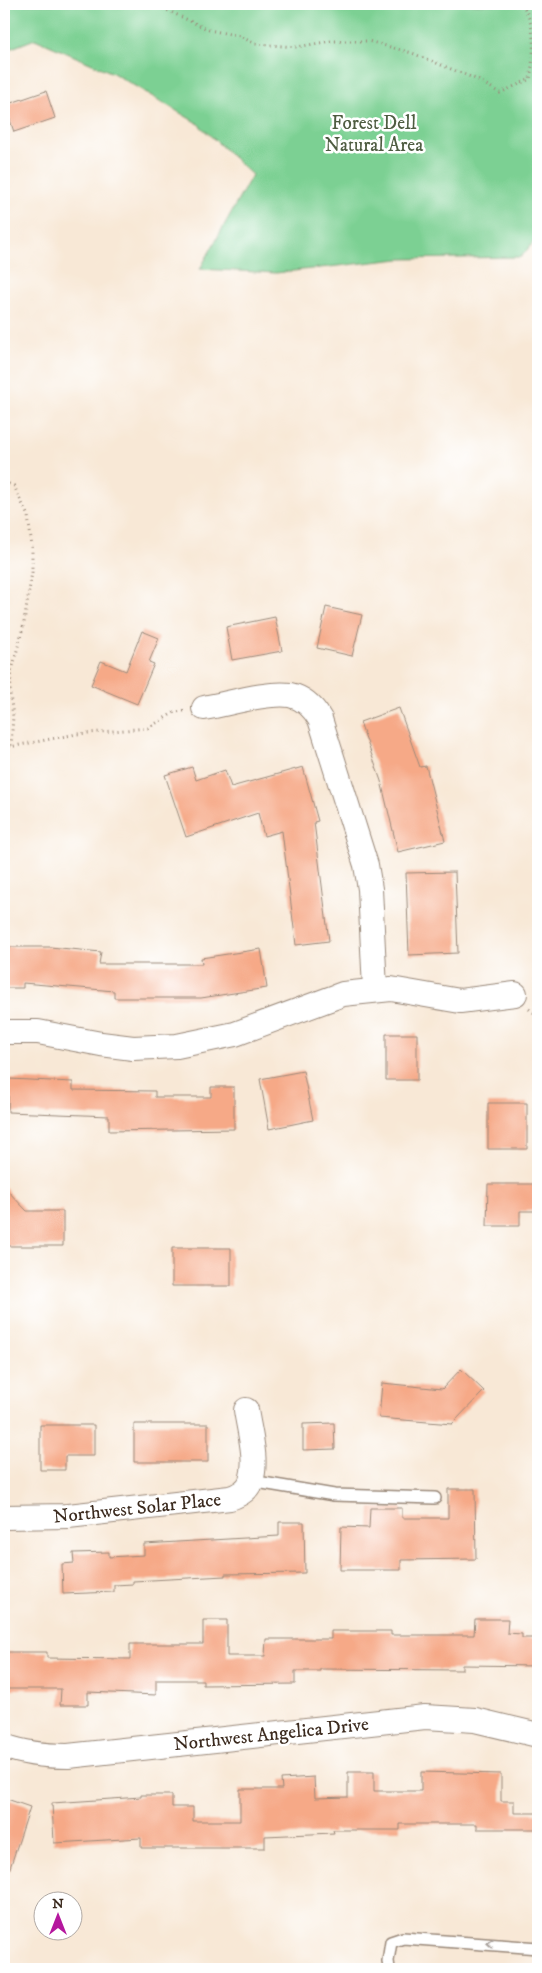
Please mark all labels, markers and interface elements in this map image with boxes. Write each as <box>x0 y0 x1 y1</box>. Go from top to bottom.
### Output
park label: Forest Dell Natural Area <box>325 112 423 157</box>
street label: Northwest Solar Place <box>52 1488 222 1529</box>
street label: Northwest Angelica Drive <box>172 1713 370 1756</box>
north arrow <box>32 1890 82 1940</box>
text: N <box>52 1895 64 1913</box>
one-way arrow <box>486 1938 494 1949</box>

